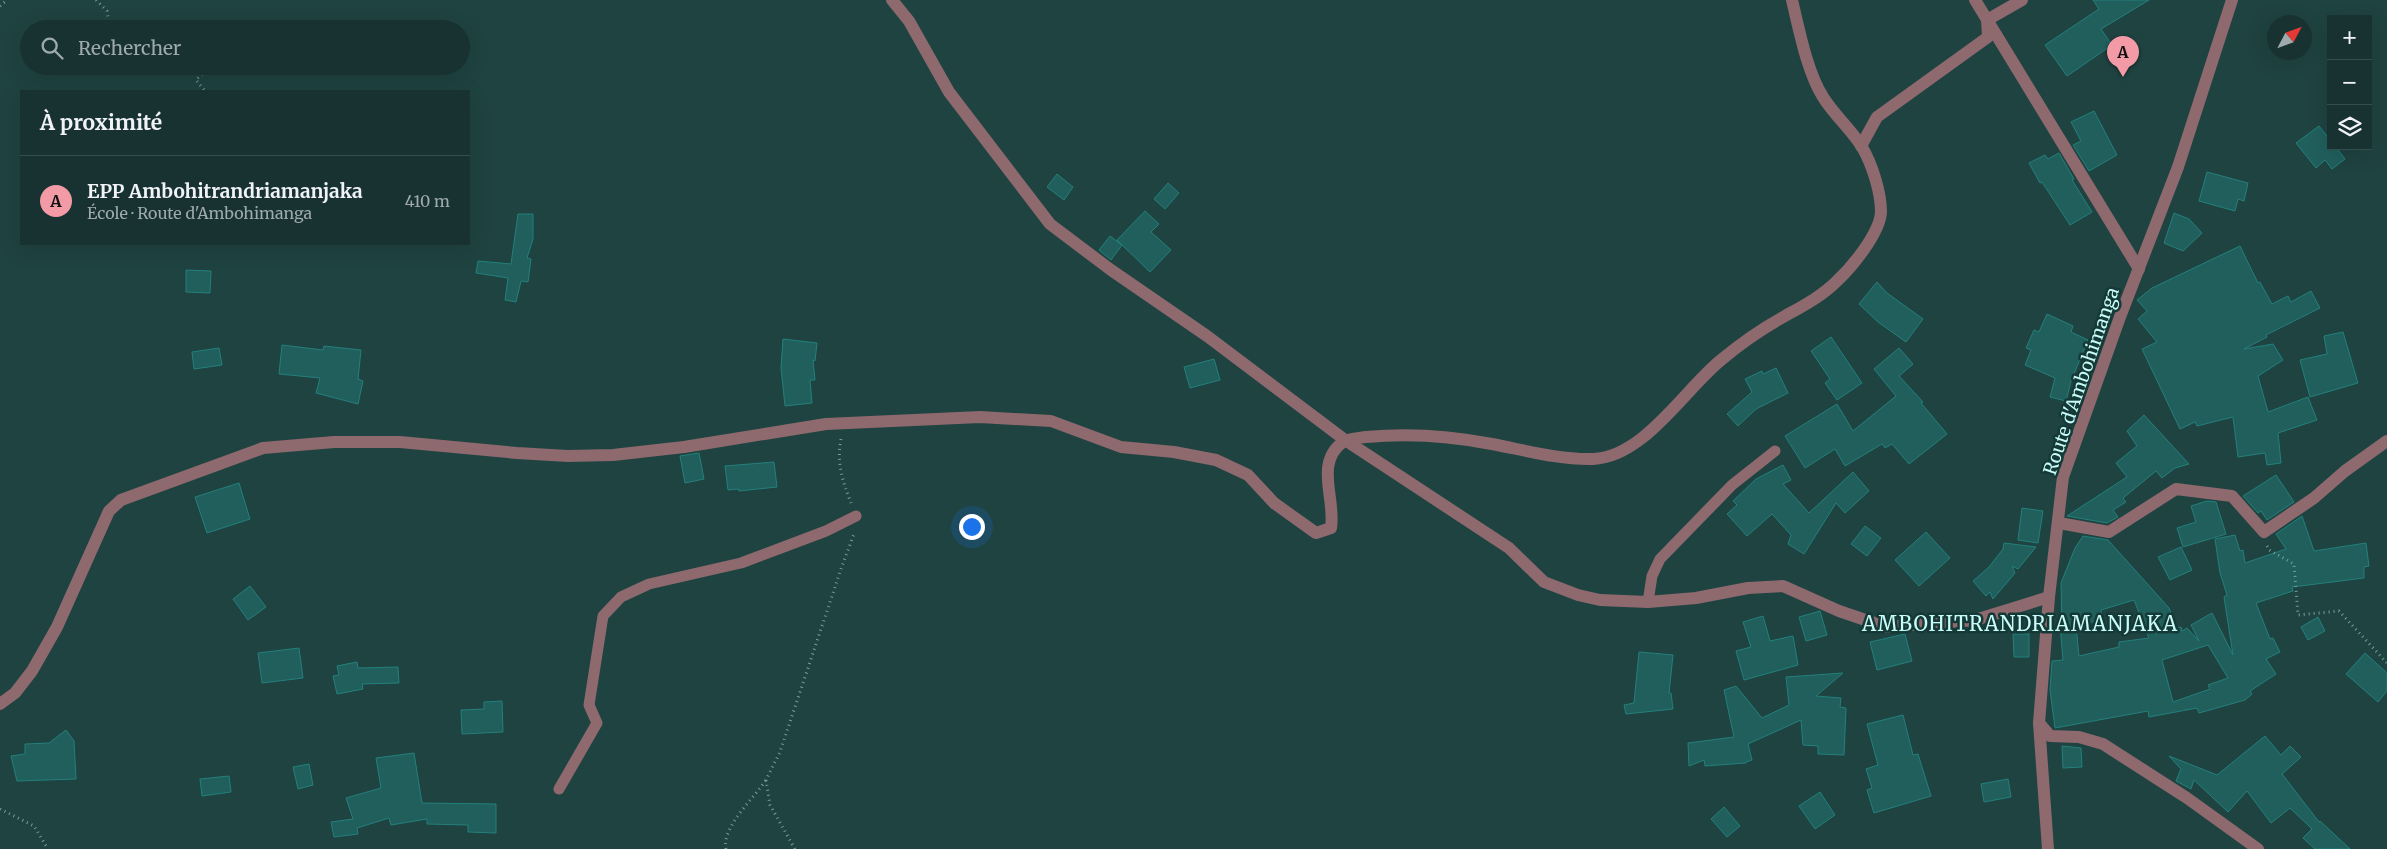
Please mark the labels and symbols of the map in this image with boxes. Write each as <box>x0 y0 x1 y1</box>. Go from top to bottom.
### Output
north arrow <box>2267 15 2312 60</box>
pin: A <box>2107 36 2139 77</box>
street label: Route d'Ambohimanga <box>2038 284 2124 478</box>
your location <box>959 514 985 540</box>
district label: AMBOHITRANDRIAMANJAKA <box>1861 611 2178 636</box>

